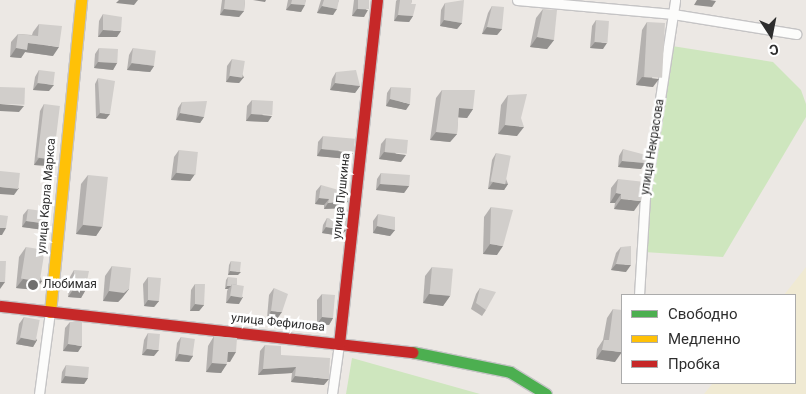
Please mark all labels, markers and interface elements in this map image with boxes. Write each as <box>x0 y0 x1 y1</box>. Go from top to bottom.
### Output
north arrow <box>746 10 796 60</box>
text: С <box>768 41 780 58</box>
street label: улица Некрасова <box>638 98 668 196</box>
street label: улица Карла Маркса <box>35 137 59 255</box>
street label: улица Пушкина <box>330 152 354 240</box>
place label: Любимая <box>43 278 97 292</box>
marker: Любимая <box>27 279 39 291</box>
legend <box>621 294 796 384</box>
text: Свободно <box>668 305 737 323</box>
street label: улица Фефилова <box>230 311 326 335</box>
text: Медленно <box>668 330 741 348</box>
text: Пробка <box>668 355 720 373</box>

